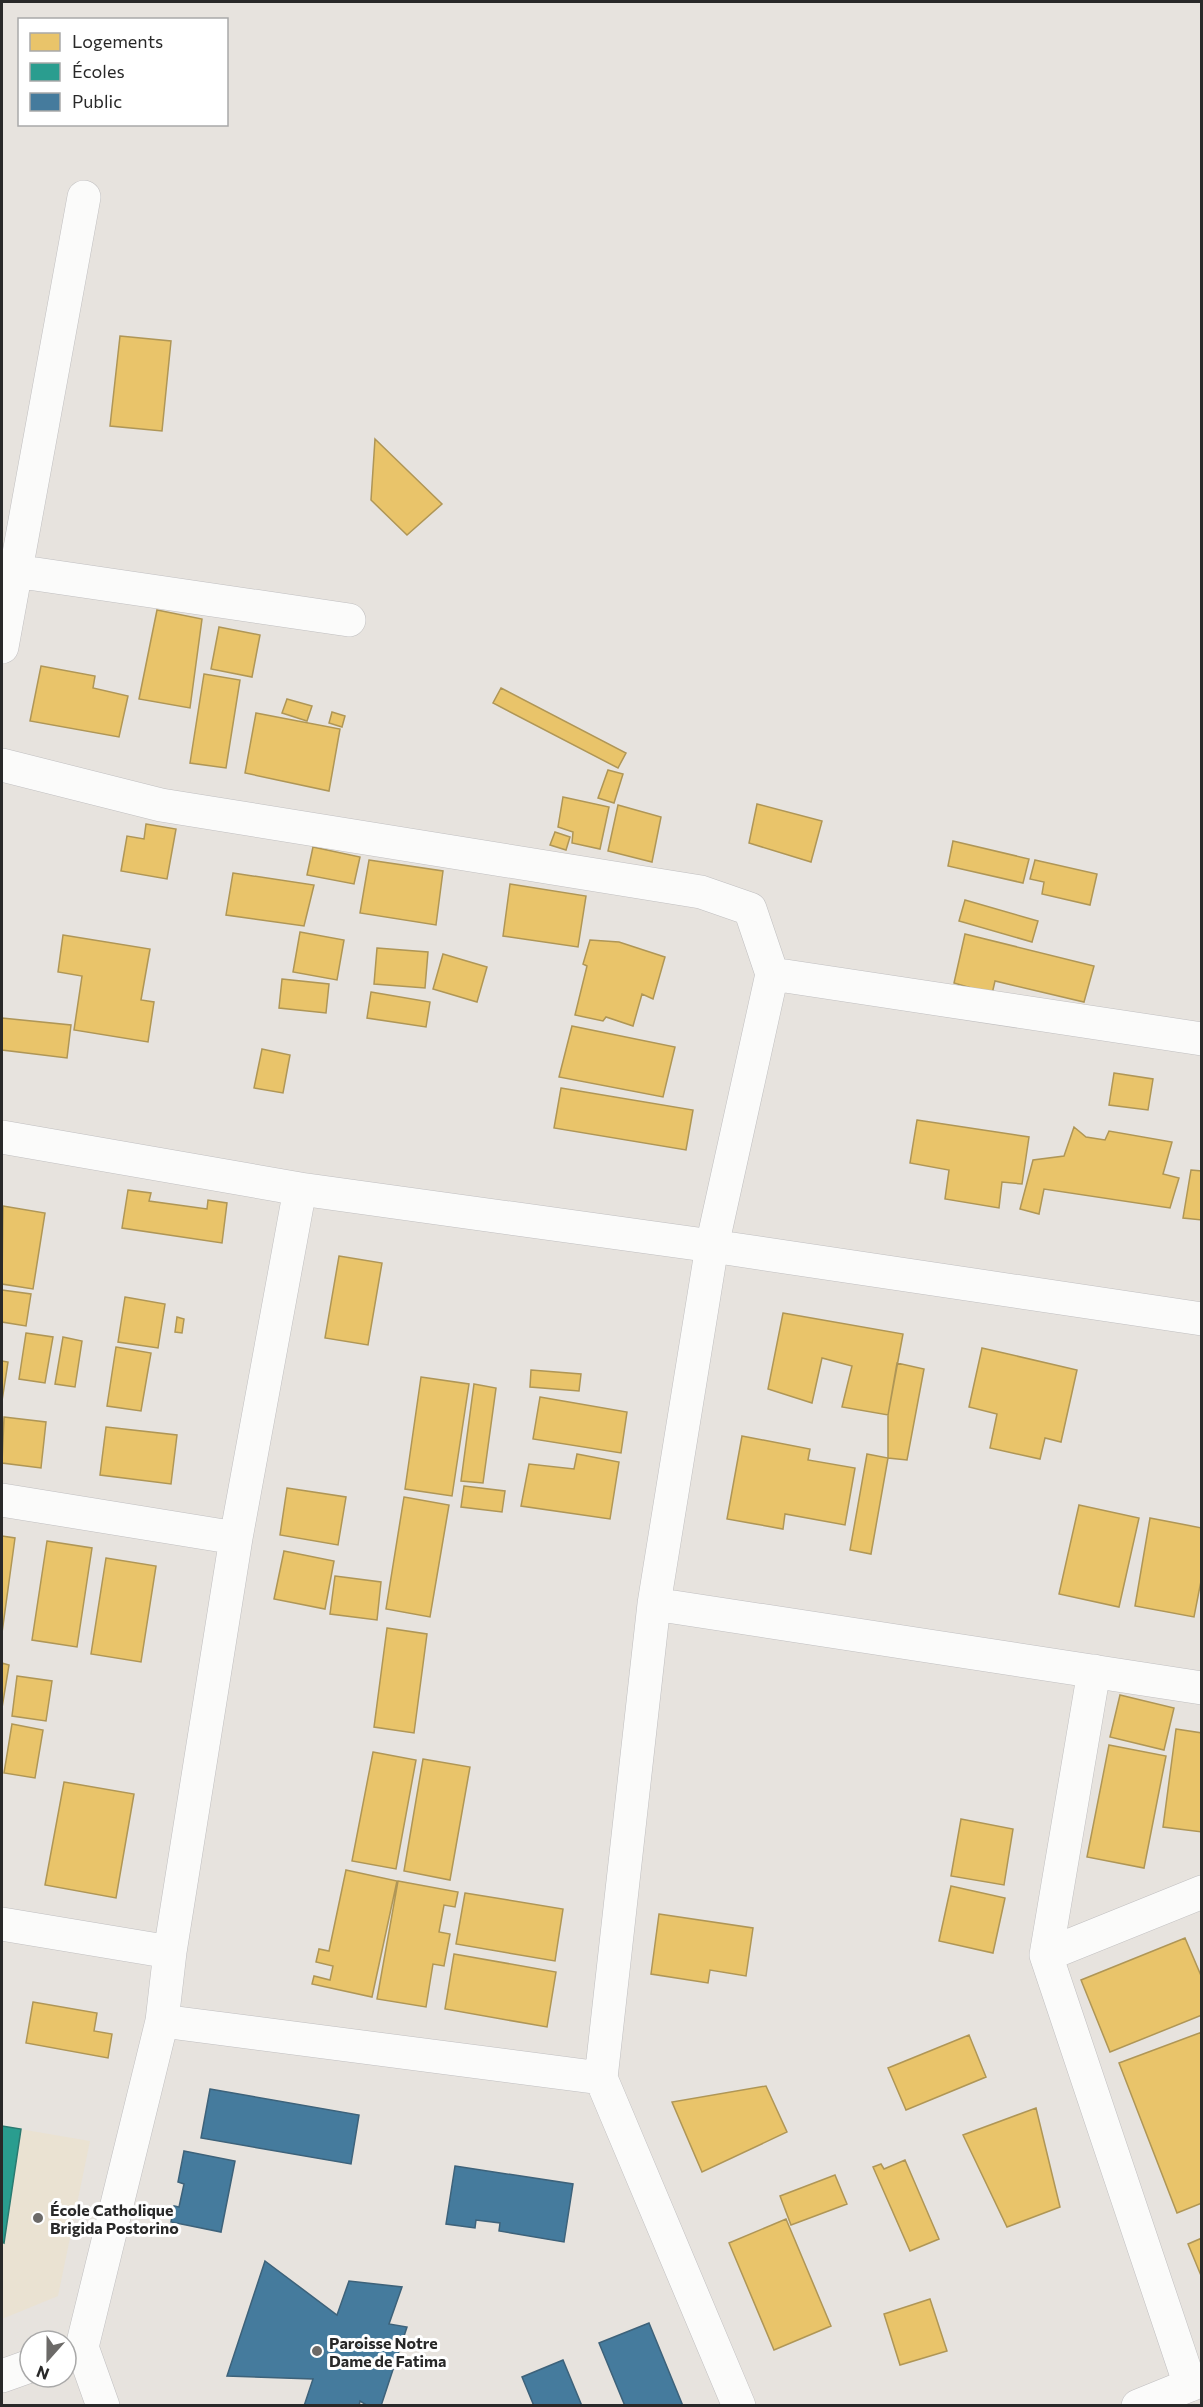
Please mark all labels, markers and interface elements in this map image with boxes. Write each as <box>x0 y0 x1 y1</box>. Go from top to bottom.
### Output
legend <box>18 18 228 126</box>
text: Logements <box>72 30 163 52</box>
text: Écoles <box>72 60 125 82</box>
text: Public <box>72 90 122 112</box>
place label: École Catholique Brigida Postorino <box>50 2200 179 2237</box>
marker: École Catholique Brigida Postorino <box>31 2211 45 2225</box>
north arrow <box>18 2329 78 2389</box>
place label: Paroisse Notre Dame de Fatima <box>329 2333 446 2370</box>
marker: Paroisse Notre Dame de Fatima <box>310 2344 324 2358</box>
text: N <box>33 2362 51 2384</box>

